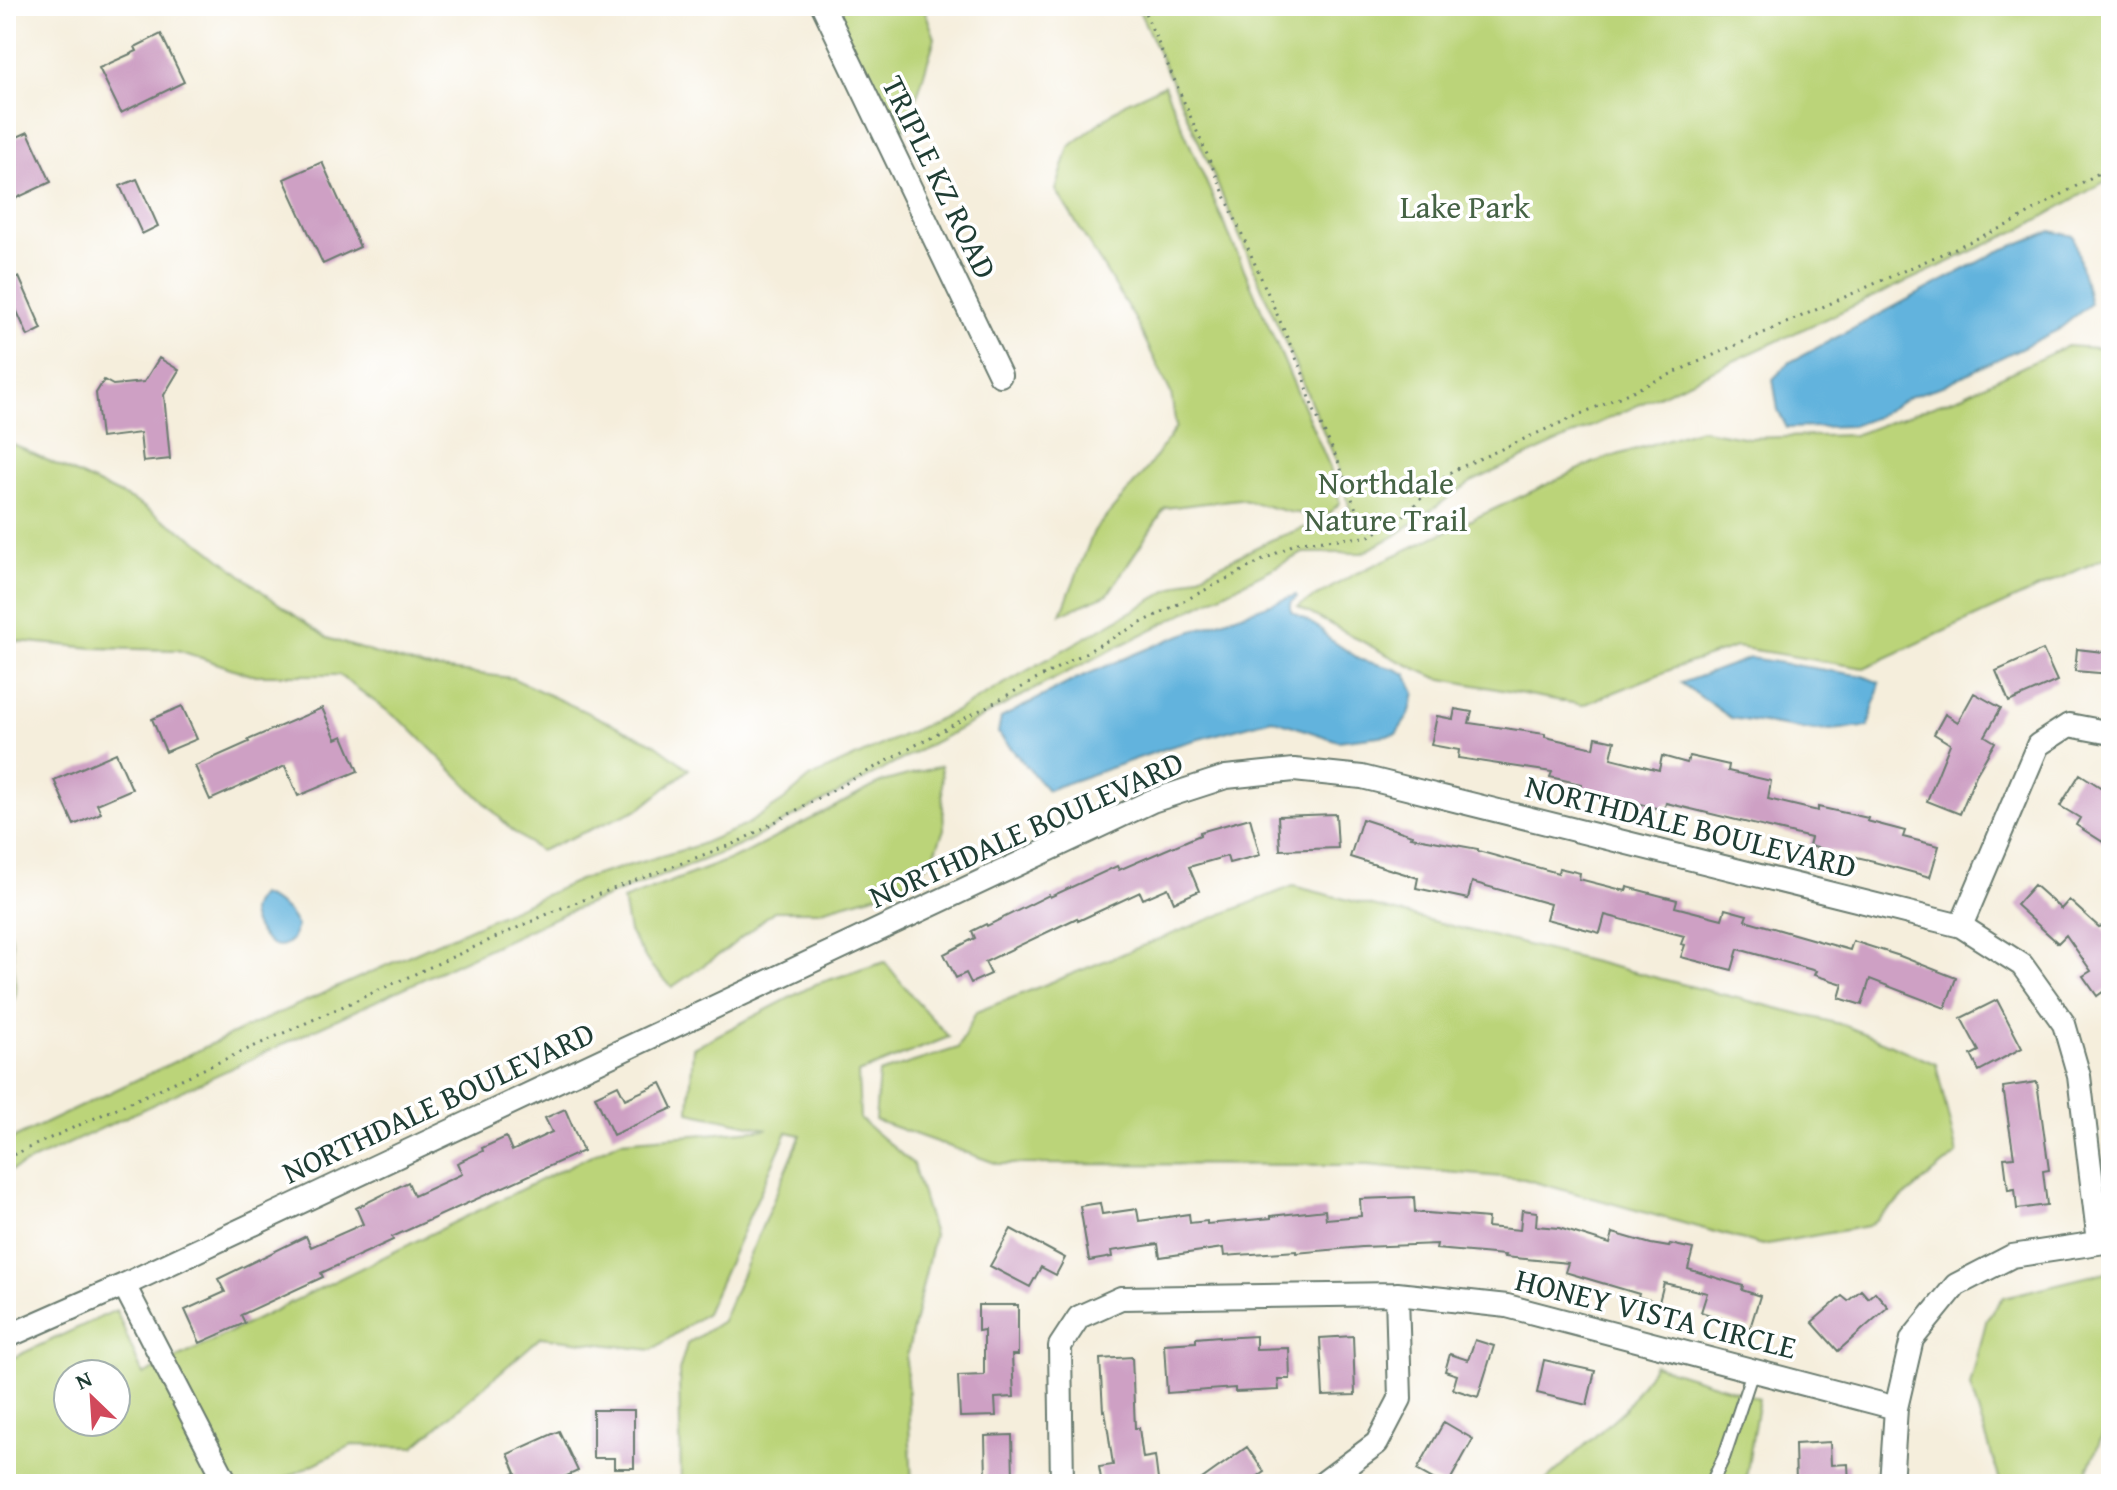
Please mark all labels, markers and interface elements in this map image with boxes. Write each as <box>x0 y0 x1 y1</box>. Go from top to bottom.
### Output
street label: TRIPLE KZ ROAD <box>870 67 1010 287</box>
park label: Lake Park <box>1400 183 1531 230</box>
park label: Northdale Nature Trail <box>1304 459 1468 543</box>
street label: NORTHDALE BOULEVARD <box>861 738 1191 920</box>
street label: NORTHDALE BOULEVARD <box>1521 762 1861 890</box>
street label: NORTHDALE BOULEVARD <box>274 1009 602 1195</box>
street label: HONEY VISTA CIRCLE <box>1511 1255 1801 1371</box>
north arrow <box>52 1358 132 1438</box>
text: N <box>70 1362 97 1397</box>

